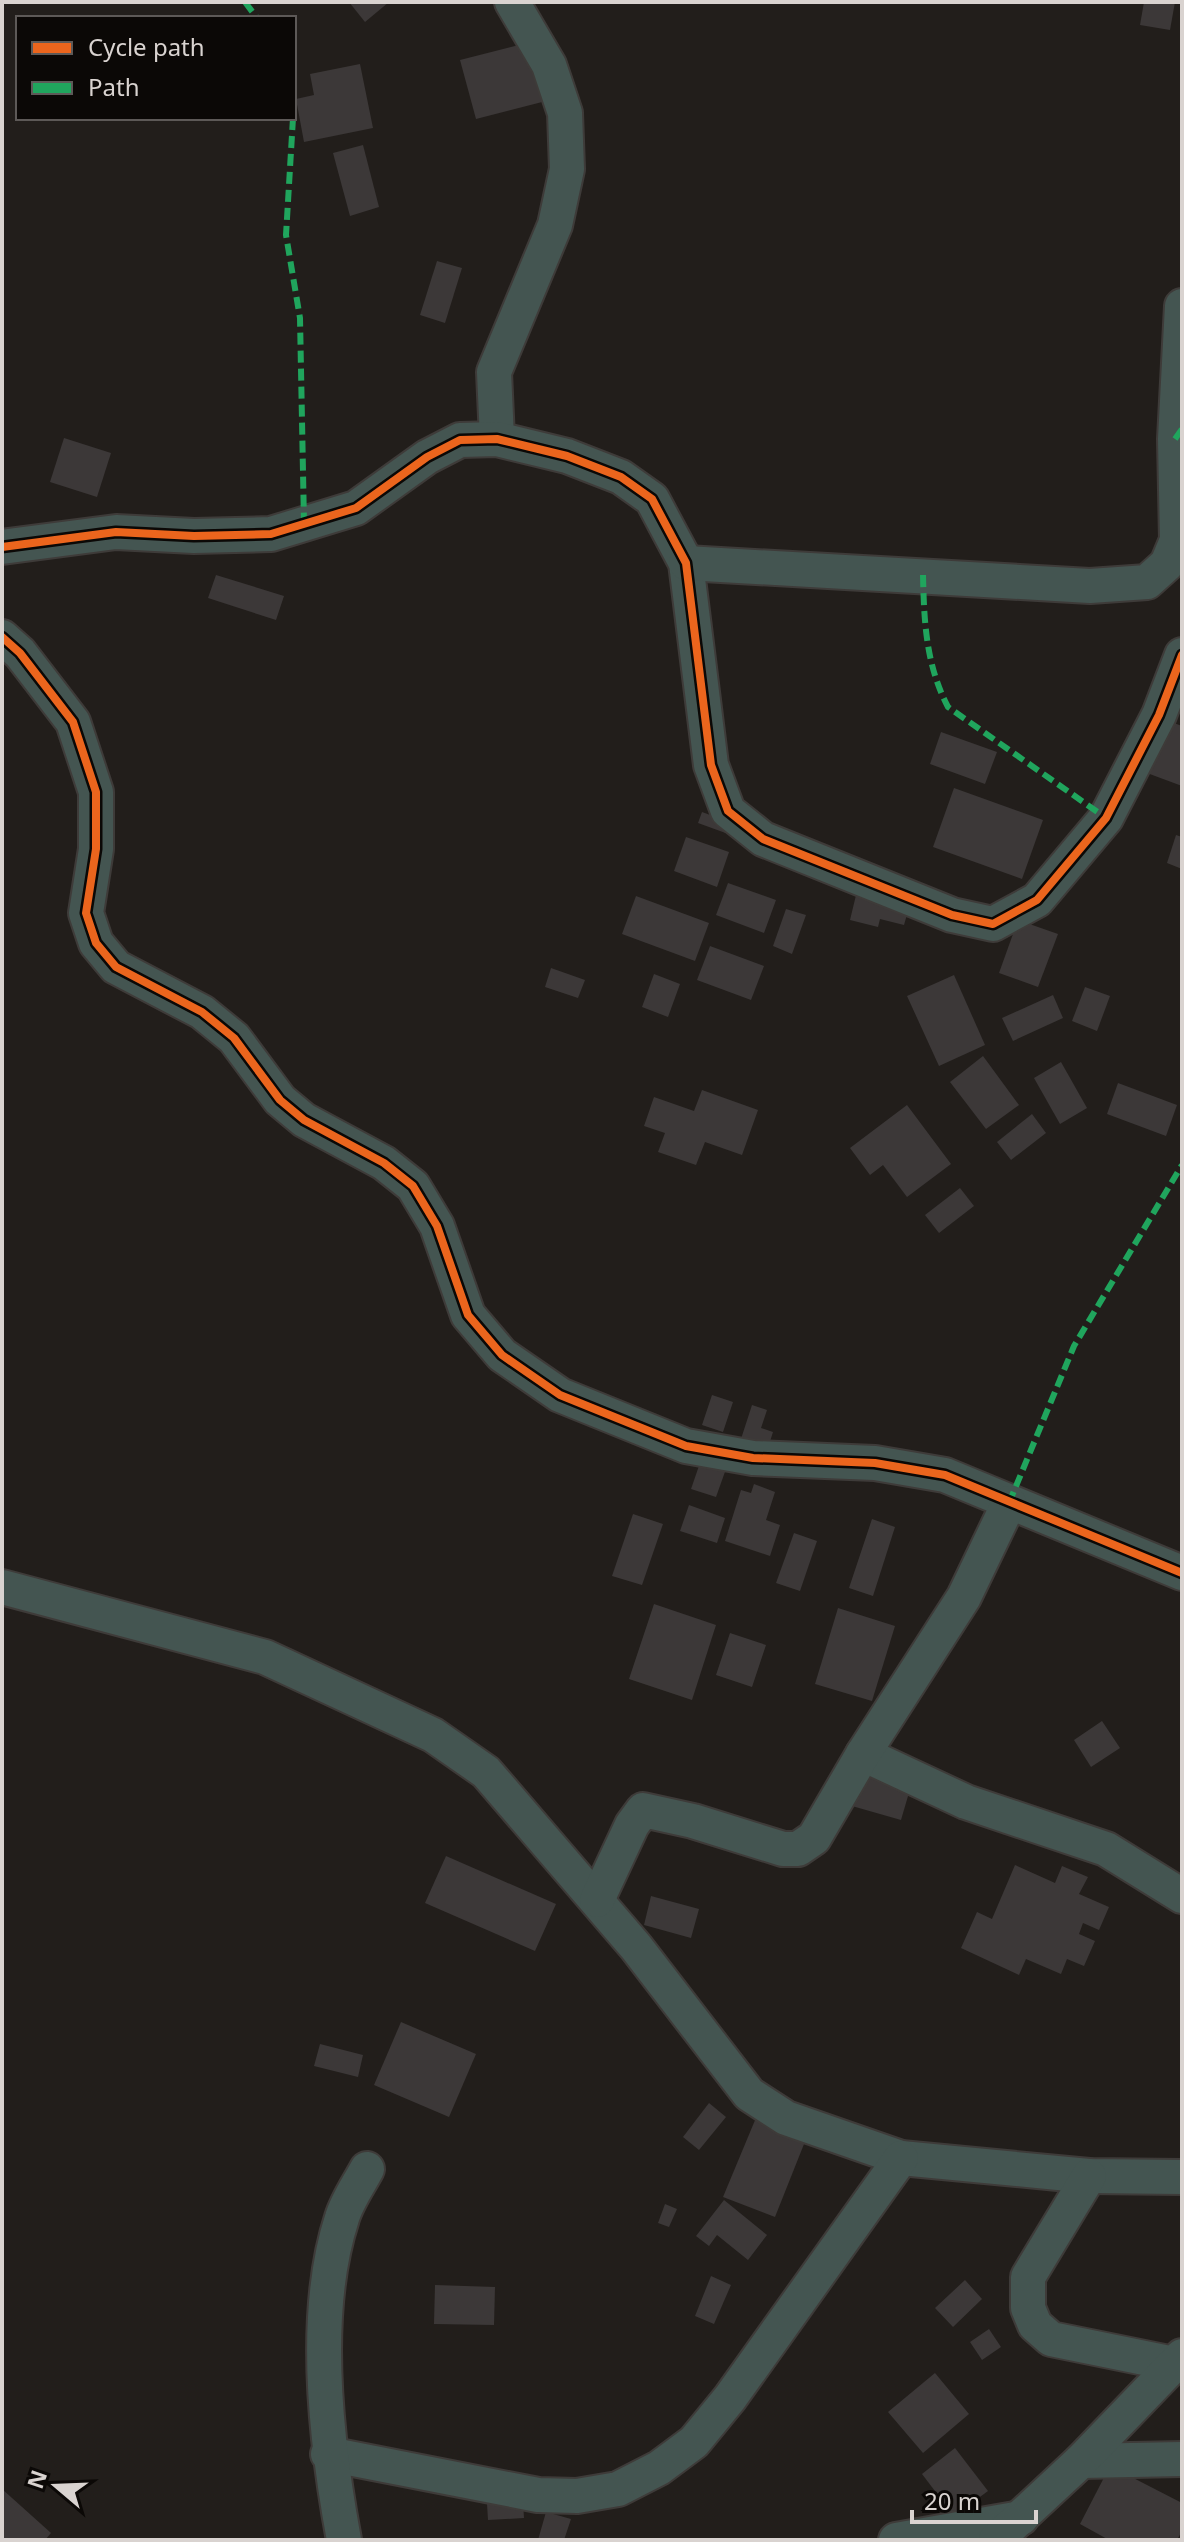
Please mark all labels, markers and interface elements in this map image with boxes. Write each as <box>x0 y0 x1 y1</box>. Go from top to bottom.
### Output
legend <box>16 16 296 120</box>
text: Cycle path <box>88 30 205 63</box>
text: Path <box>88 70 139 103</box>
north arrow <box>16 2446 96 2526</box>
text: N <box>19 2466 53 2493</box>
scale bar <box>912 2474 1036 2524</box>
text: 20 m <box>924 2484 980 2517</box>

